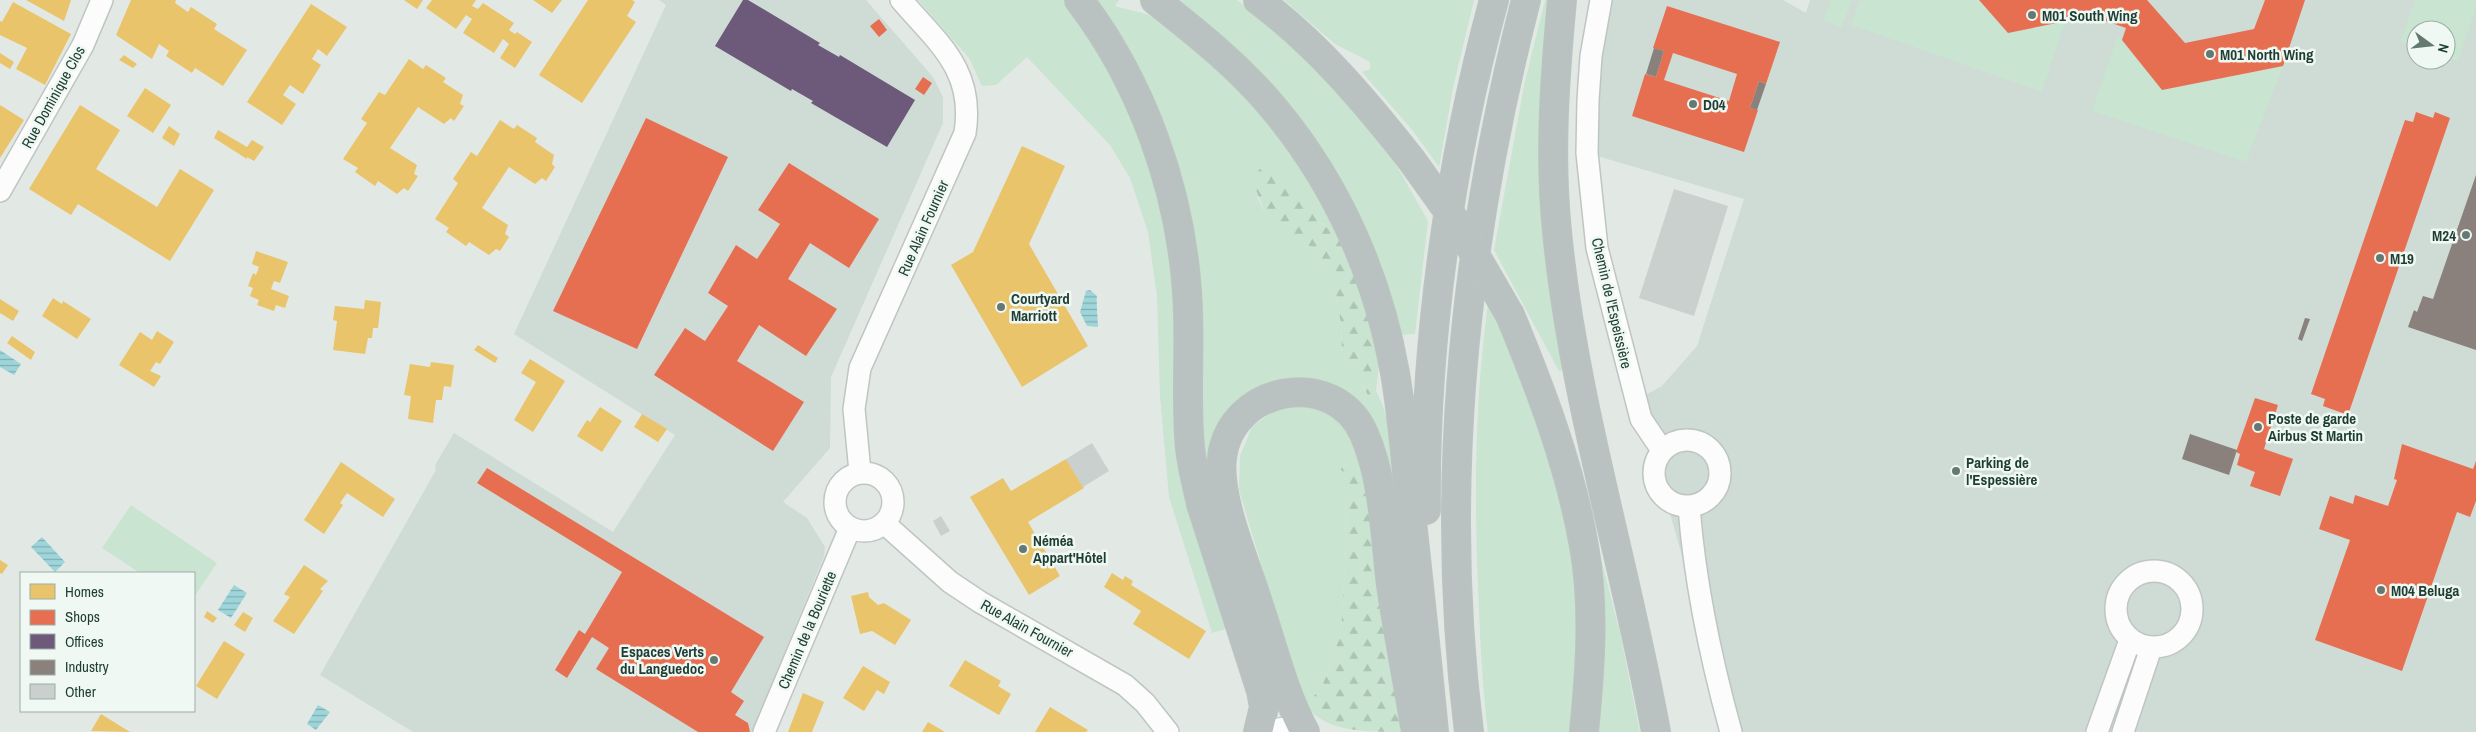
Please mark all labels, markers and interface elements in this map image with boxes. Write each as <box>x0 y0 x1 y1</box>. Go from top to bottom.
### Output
place label: M01 South Wing <box>2042 5 2138 26</box>
marker: M01 South Wing <box>2026 9 2038 21</box>
north arrow <box>2406 20 2456 70</box>
street label: Rue Dominique Clos <box>16 42 90 152</box>
text: N <box>2434 42 2453 55</box>
place label: M01 North Wing <box>2220 44 2314 65</box>
marker: M01 North Wing <box>2204 48 2216 60</box>
place label: D04 <box>1703 94 1726 115</box>
marker: D04 <box>1687 98 1699 110</box>
street label: Rue Alain Fournier <box>893 177 953 279</box>
place label: M24 <box>2432 225 2456 246</box>
marker: M24 <box>2460 229 2472 241</box>
street label: Chemin de l'Espeissière <box>1587 236 1637 371</box>
place label: M19 <box>2390 248 2414 269</box>
marker: M19 <box>2374 252 2386 264</box>
place label: Courtyard Marriott <box>1011 288 1070 326</box>
marker: Courtyard Marriott <box>995 301 1007 313</box>
place label: Poste de garde Airbus St Martin <box>2268 408 2363 446</box>
marker: Poste de garde Airbus St Martin <box>2252 421 2264 433</box>
place label: Parking de l'Espessière <box>1966 452 2037 490</box>
marker: Parking de l'Espessière <box>1950 465 1962 477</box>
place label: Néméa Appart'Hôtel <box>1033 530 1106 568</box>
marker: Néméa Appart'Hôtel <box>1017 543 1029 555</box>
street label: Chemin de la Bouriette <box>773 568 841 692</box>
legend <box>20 572 195 712</box>
place label: M04 Beluga <box>2391 580 2460 601</box>
text: Homes <box>65 581 104 602</box>
marker: M04 Beluga <box>2375 584 2387 596</box>
street label: Rue Alain Fournier <box>977 594 1077 662</box>
text: Shops <box>65 606 100 627</box>
text: Offices <box>65 631 104 652</box>
place label: Espaces Verts du Languedoc <box>620 641 704 679</box>
marker: Espaces Verts du Languedoc <box>708 654 720 666</box>
text: Industry <box>65 656 110 677</box>
text: Other <box>65 681 96 702</box>

